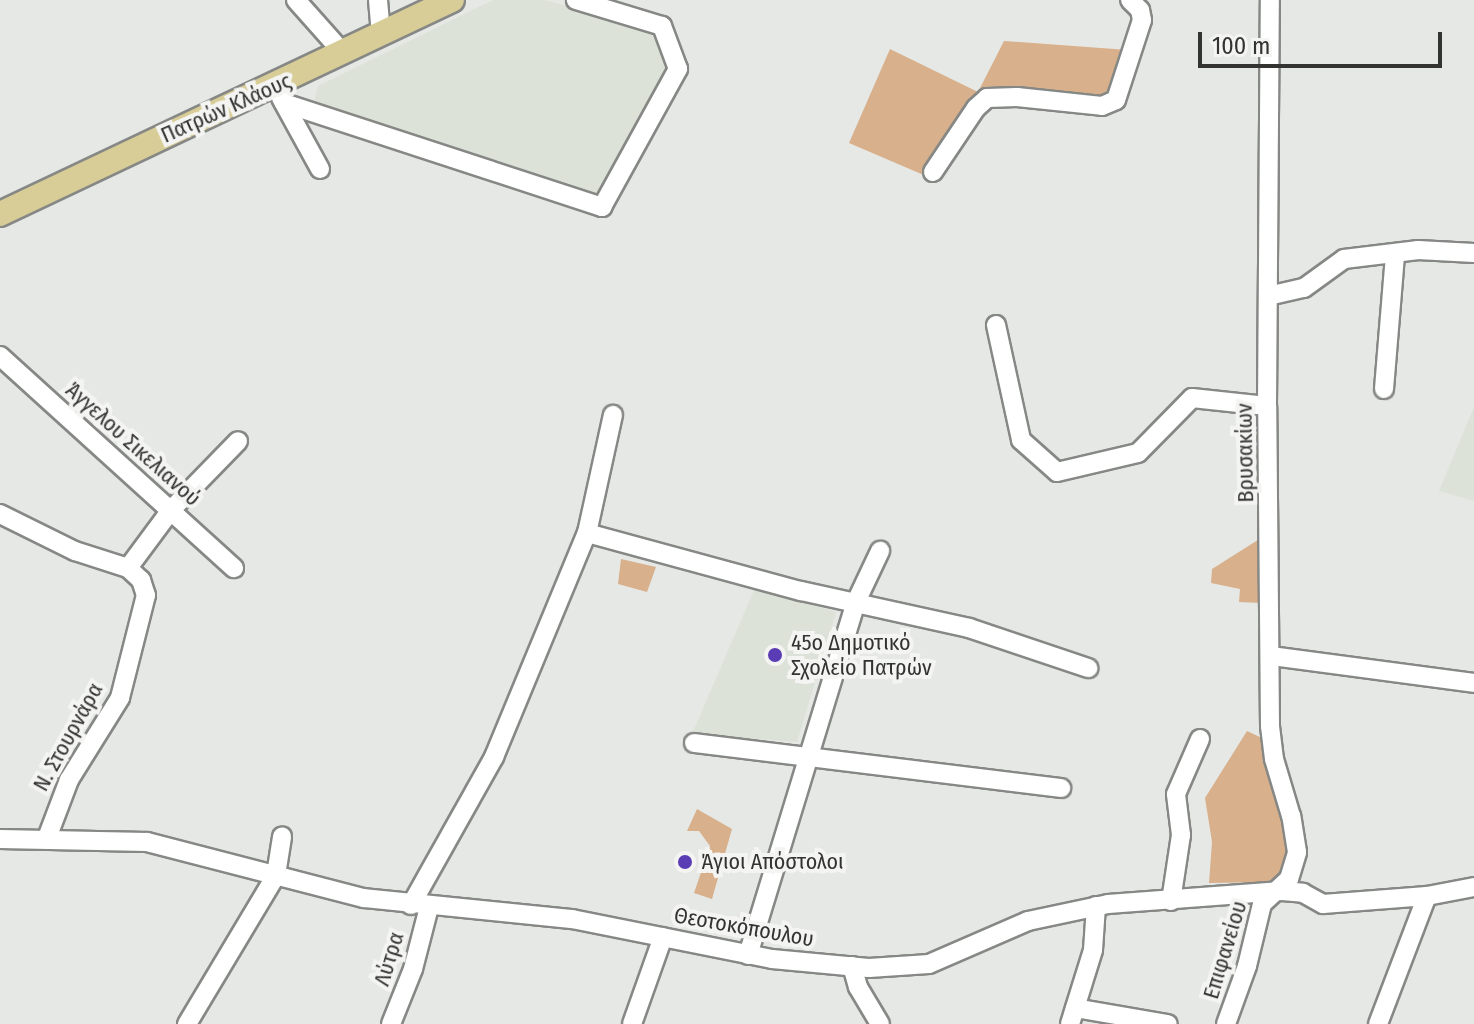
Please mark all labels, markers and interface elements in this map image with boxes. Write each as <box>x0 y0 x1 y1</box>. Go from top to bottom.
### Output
scale bar <box>1202 16 1446 66</box>
text: 100 m <box>1212 32 1270 60</box>
street label: Πατρών Κλάους <box>157 67 295 149</box>
street label: Άγγελου Σικελιανού <box>60 376 206 512</box>
street label: Βρυσακίων <box>1231 403 1259 503</box>
place label: 45ο Δημοτικό Σχολείο Πατρών <box>791 629 932 680</box>
marker: 45ο Δημοτικό Σχολείο Πατρών <box>766 646 784 664</box>
street label: N. Στουρνάρα <box>27 678 109 796</box>
place label: Άγιοι Απόστολοι <box>701 849 844 875</box>
marker: Άγιοι Απόστολοι <box>676 853 694 871</box>
street label: Επιφανείου <box>1198 898 1252 1002</box>
street label: Θεοτοκόπουλου <box>672 902 816 952</box>
street label: Λύτρα <box>368 929 410 989</box>

